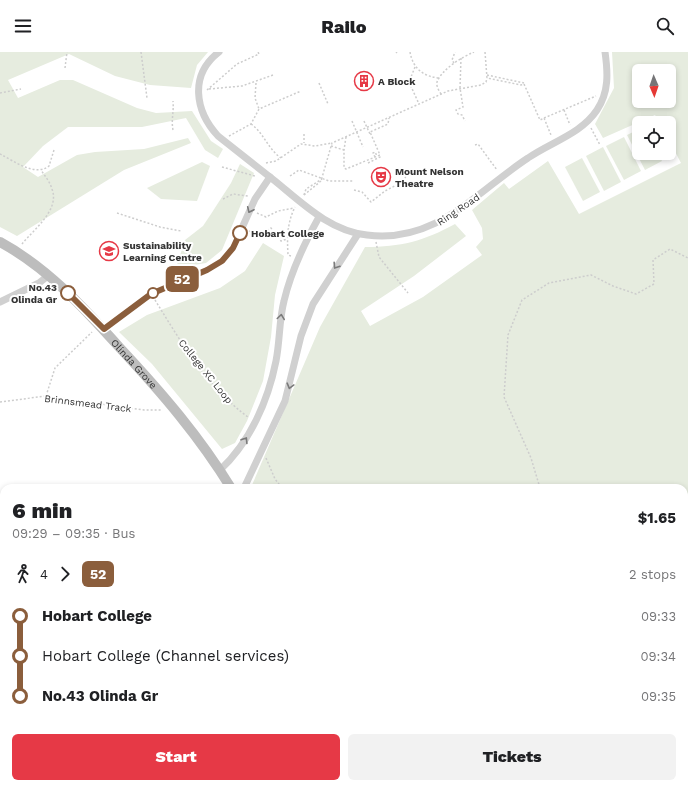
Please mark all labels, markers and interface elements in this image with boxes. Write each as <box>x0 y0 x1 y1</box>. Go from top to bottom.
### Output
icon: menu <box>12 15 34 37</box>
icon: search <box>654 15 676 37</box>
text: Railo <box>321 16 367 37</box>
north arrow <box>632 64 676 108</box>
map controls <box>632 64 676 160</box>
building icon: A Block <box>353 70 375 92</box>
place label: A Block <box>378 76 416 87</box>
button: locate <box>632 116 676 160</box>
theatre icon: Mount Nelson Theatre <box>370 166 392 188</box>
place label: Mount Nelson Theatre <box>395 166 464 189</box>
street label: Ring Road <box>435 191 481 228</box>
one-way arrow <box>247 206 255 214</box>
marker: Hobart College <box>232 225 248 241</box>
place label: Hobart College <box>251 228 325 239</box>
school or university icon: Sustainability Learning Centre <box>98 240 120 262</box>
place label: Sustainability Learning Centre <box>123 240 202 263</box>
one-way arrow <box>333 262 341 269</box>
line badge: 52 <box>164 266 200 292</box>
text: 52 <box>174 271 190 287</box>
place label: No.43 Olinda Gr <box>11 282 58 305</box>
marker: No.43 Olinda Gr <box>60 285 76 301</box>
unlabelled marker <box>147 287 159 299</box>
one-way arrow <box>277 314 286 320</box>
street label: Olinda Grove <box>109 337 159 391</box>
street label: College XC Loop <box>176 337 235 406</box>
one-way arrow <box>286 383 294 389</box>
street label: Brinnsmead Track <box>44 393 132 414</box>
one-way arrow <box>240 437 248 444</box>
text: 6 min <box>12 498 72 523</box>
text: $1.65 <box>638 509 676 527</box>
text: 09:29 – 09:35 · Bus <box>12 526 135 541</box>
icon: walk <box>12 563 34 585</box>
icon: forward <box>54 563 76 585</box>
text: 52 <box>90 566 106 582</box>
text: 4 <box>40 567 48 582</box>
text: 2 stops <box>629 567 676 582</box>
text: Hobart College <box>42 607 152 625</box>
text: 09:33 <box>641 609 676 624</box>
text: Hobart College (Channel services) <box>42 647 289 665</box>
text: 09:34 <box>641 649 676 664</box>
text: No.43 Olinda Gr <box>42 687 158 705</box>
text: 09:35 <box>641 689 676 704</box>
button: Start <box>12 734 340 780</box>
button: Tickets <box>348 734 676 780</box>

